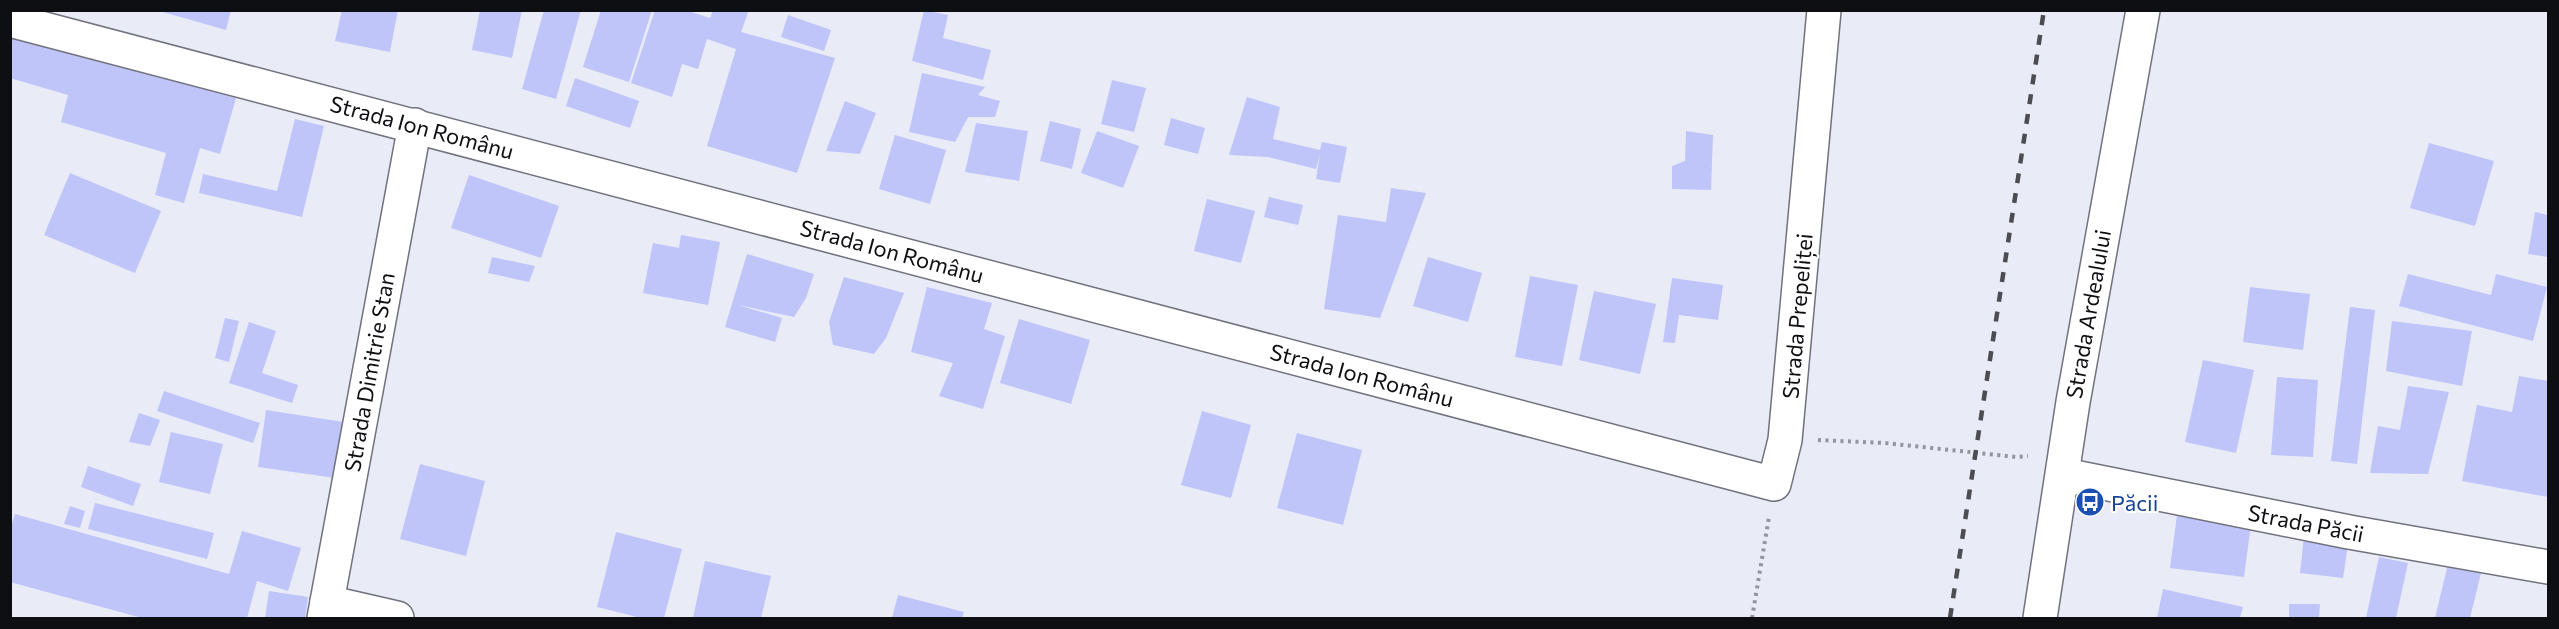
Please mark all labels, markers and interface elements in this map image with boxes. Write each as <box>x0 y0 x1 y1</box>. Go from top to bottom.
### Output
street label: Strada Ion Românu <box>327 90 517 164</box>
street label: Strada Ion Românu <box>797 214 987 288</box>
street label: Strada Ardealului <box>2060 227 2116 401</box>
street label: Strada Prepeliței <box>1776 232 1819 400</box>
street label: Strada Dimitrie Stan <box>338 270 400 474</box>
street label: Strada Ion Românu <box>1267 338 1457 412</box>
bus stop icon: Păcii <box>2074 486 2106 518</box>
place label: Păcii <box>2111 489 2158 516</box>
street label: Strada Păcii <box>2246 499 2366 547</box>

